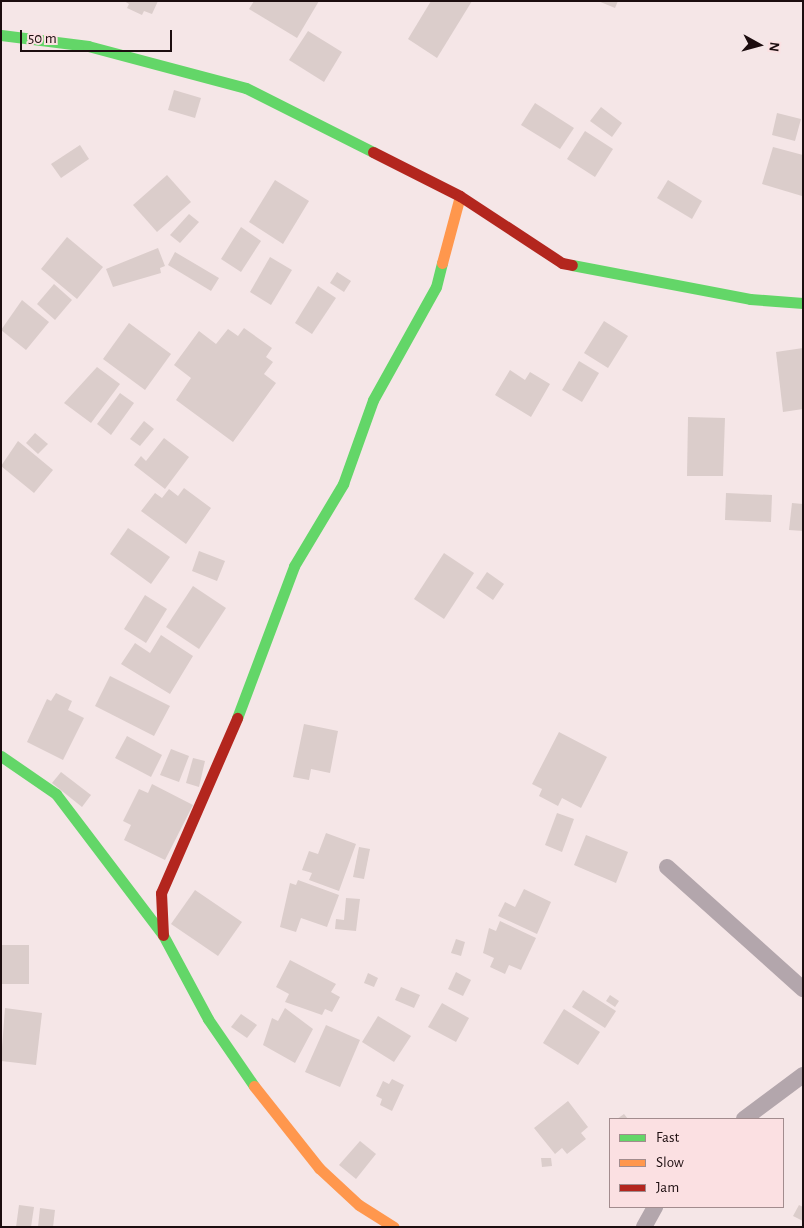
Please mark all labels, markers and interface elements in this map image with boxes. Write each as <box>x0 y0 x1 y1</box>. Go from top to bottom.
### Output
scale bar <box>22 20 175 52</box>
north arrow <box>734 20 784 70</box>
text: 50 m <box>28 31 57 46</box>
text: N <box>766 41 781 53</box>
legend <box>609 1118 784 1208</box>
text: Fast <box>656 1130 679 1145</box>
text: Slow <box>656 1155 684 1170</box>
text: Jam <box>656 1180 679 1195</box>

